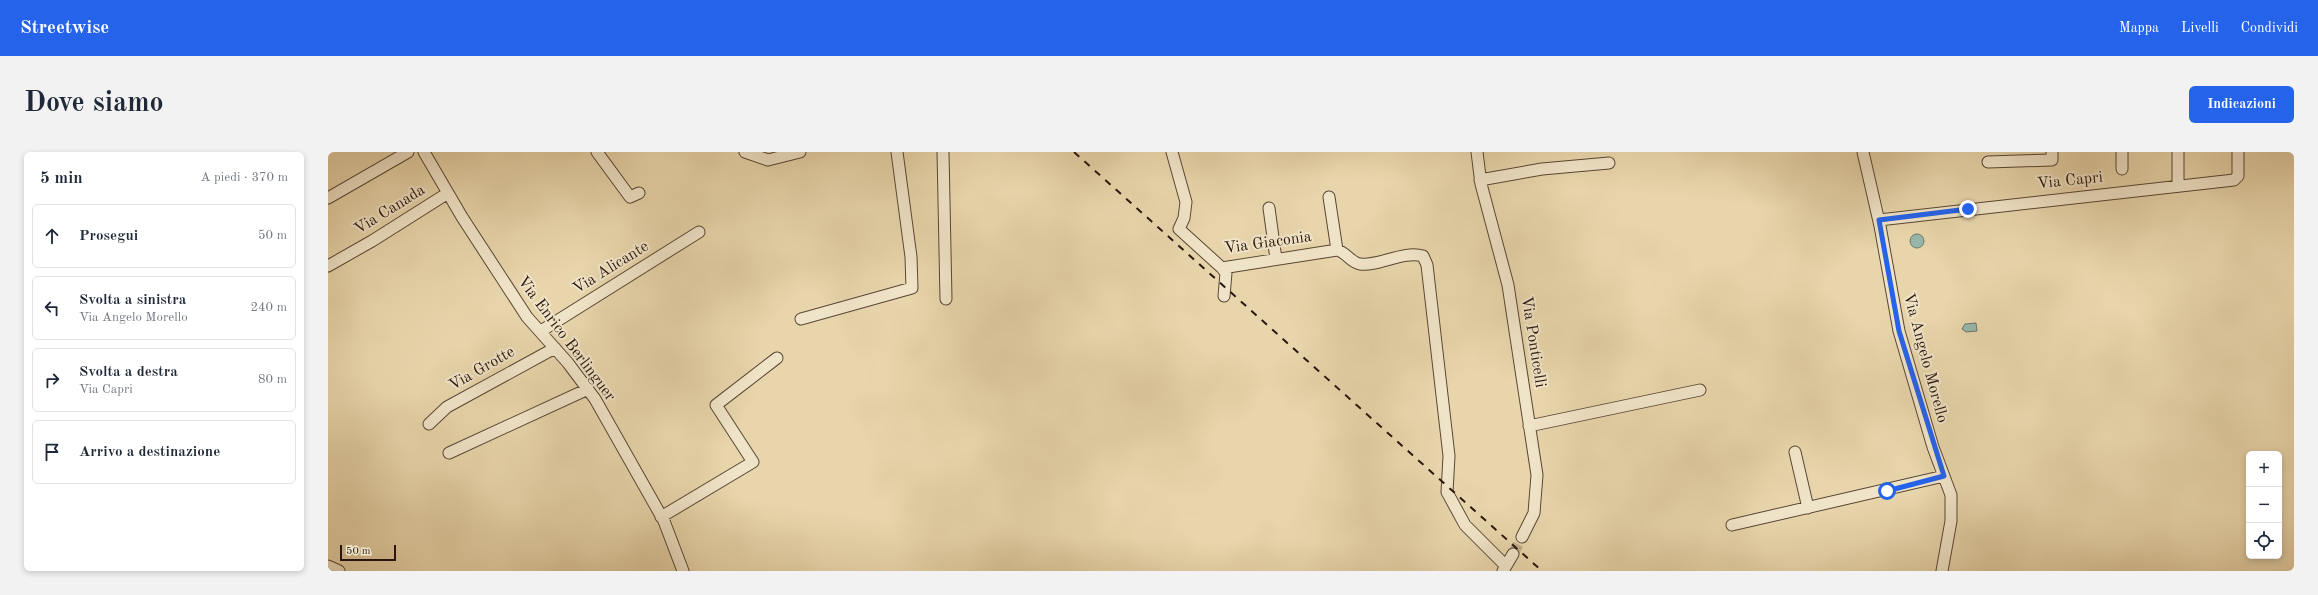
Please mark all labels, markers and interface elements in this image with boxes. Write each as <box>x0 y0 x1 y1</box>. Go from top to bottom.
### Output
text: Streetwise <box>20 19 109 38</box>
text: Mappa <box>2119 21 2159 35</box>
text: Livelli <box>2181 21 2219 35</box>
text: Condividi <box>2241 21 2298 35</box>
button: Indicazioni <box>2189 86 2294 123</box>
text: Dove siamo <box>24 90 164 118</box>
text: 5 min <box>40 170 83 187</box>
street label: Via Capri <box>2036 170 2104 192</box>
text: A piedi · 370 m <box>200 171 288 184</box>
street label: Via Canada <box>352 182 428 238</box>
route end <box>1959 200 1977 218</box>
icon: ahead <box>41 225 63 247</box>
text: Prosegui <box>79 229 138 244</box>
text: 50 m <box>258 229 287 242</box>
street label: Via Giaconia <box>1223 229 1313 257</box>
street label: Via Alicante <box>570 239 652 297</box>
street label: Via Enrico Berlinguer <box>514 274 618 405</box>
street label: Via Angelo Morello <box>1900 291 1950 425</box>
text: Svolta a sinistra <box>79 293 186 308</box>
street label: Via Ponticelli <box>1518 295 1548 389</box>
icon: left <box>41 297 63 319</box>
text: 240 m <box>250 301 287 314</box>
text: Via Angelo Morello <box>79 311 188 324</box>
street label: Via Grotte <box>446 344 518 394</box>
text: Svolta a destra <box>79 365 178 380</box>
icon: right <box>41 369 63 391</box>
text: 80 m <box>258 373 287 386</box>
text: Via Capri <box>79 383 133 396</box>
icon: arrive <box>41 441 63 463</box>
text: Arrivo a destinazione <box>79 445 220 460</box>
map controls <box>2246 451 2282 559</box>
button: + <box>2246 451 2282 487</box>
route start <box>1878 482 1896 500</box>
button: − <box>2246 487 2282 523</box>
button: locate <box>2246 523 2282 559</box>
scale bar <box>340 543 396 562</box>
text: 50 m <box>346 546 371 557</box>

